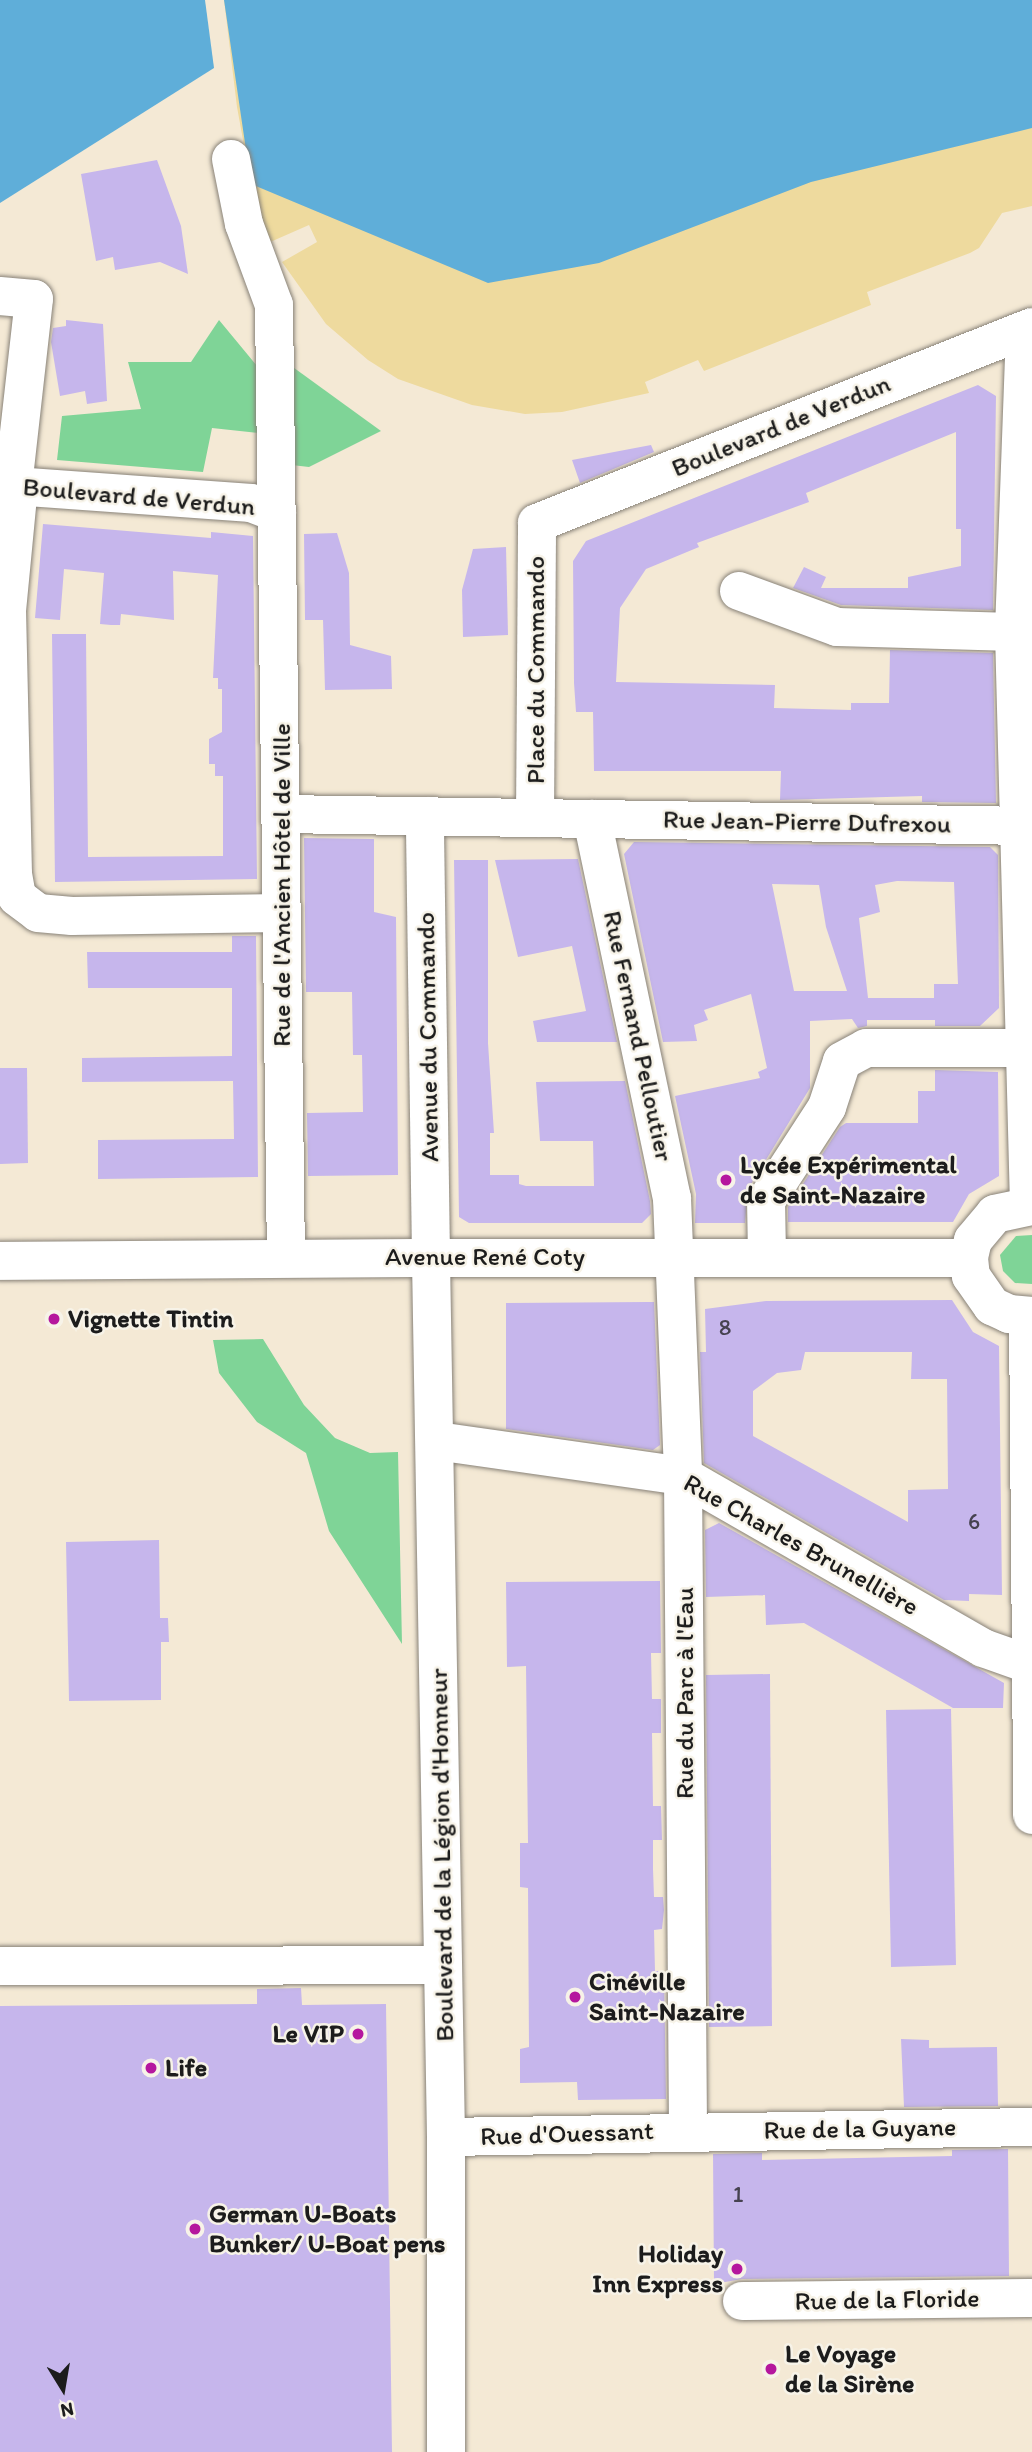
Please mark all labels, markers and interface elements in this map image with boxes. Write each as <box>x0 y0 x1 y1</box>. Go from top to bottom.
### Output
street label: Boulevard de Verdun <box>667 368 895 484</box>
street label: Boulevard de Verdun <box>22 471 256 523</box>
street label: Place du Commando <box>520 556 552 784</box>
street label: Rue de l'Ancien Hôtel de Ville <box>266 723 298 1047</box>
street label: Rue Jean-Pierre Dufrexou <box>663 804 951 840</box>
street label: Rue Fernand Pelloutier <box>596 909 680 1163</box>
street label: Avenue du Commando <box>410 912 446 1162</box>
place label: Lycée Expérimental de Saint-Nazaire <box>740 1149 955 1210</box>
marker: Lycée Expérimental de Saint-Nazaire <box>718 1172 734 1188</box>
street label: Avenue René Coty <box>385 1241 585 1273</box>
place label: Vignette Tintin <box>68 1303 233 1335</box>
marker: Vignette Tintin <box>46 1311 62 1327</box>
house number: 8 <box>719 1313 731 1341</box>
street label: Rue Charles Brunellière <box>678 1468 924 1622</box>
house number: 6 <box>968 1507 980 1535</box>
street label: Rue du Parc à l'Eau <box>669 1587 701 1799</box>
street label: Boulevard de la Légion d'Honneur <box>423 1668 461 2042</box>
place label: Cinéville Saint-Nazaire <box>589 1966 745 2028</box>
marker: Cinéville Saint-Nazaire <box>567 1989 583 2005</box>
place label: Le VIP <box>273 2018 344 2050</box>
marker: Le VIP <box>350 2026 366 2042</box>
place label: Life <box>165 2052 207 2084</box>
marker: Life <box>143 2060 159 2076</box>
street label: Rue de la Guyane <box>764 2112 956 2146</box>
street label: Rue d'Ouessant <box>479 2115 655 2153</box>
house number: 1 <box>733 2180 743 2208</box>
place label: German U-Boats Bunker/ U-Boat pens <box>209 2198 445 2260</box>
marker: German U-Boats Bunker/ U-Boat pens <box>187 2221 203 2237</box>
place label: Holiday Inn Express <box>593 2238 723 2300</box>
marker: Holiday Inn Express <box>729 2261 745 2277</box>
street label: Rue de la Floride <box>794 2283 980 2317</box>
place label: Le Voyage de la Sirène <box>785 2338 914 2400</box>
north arrow <box>28 2354 98 2424</box>
marker: Le Voyage de la Sirène <box>763 2361 779 2377</box>
text: N <box>59 2398 76 2423</box>

